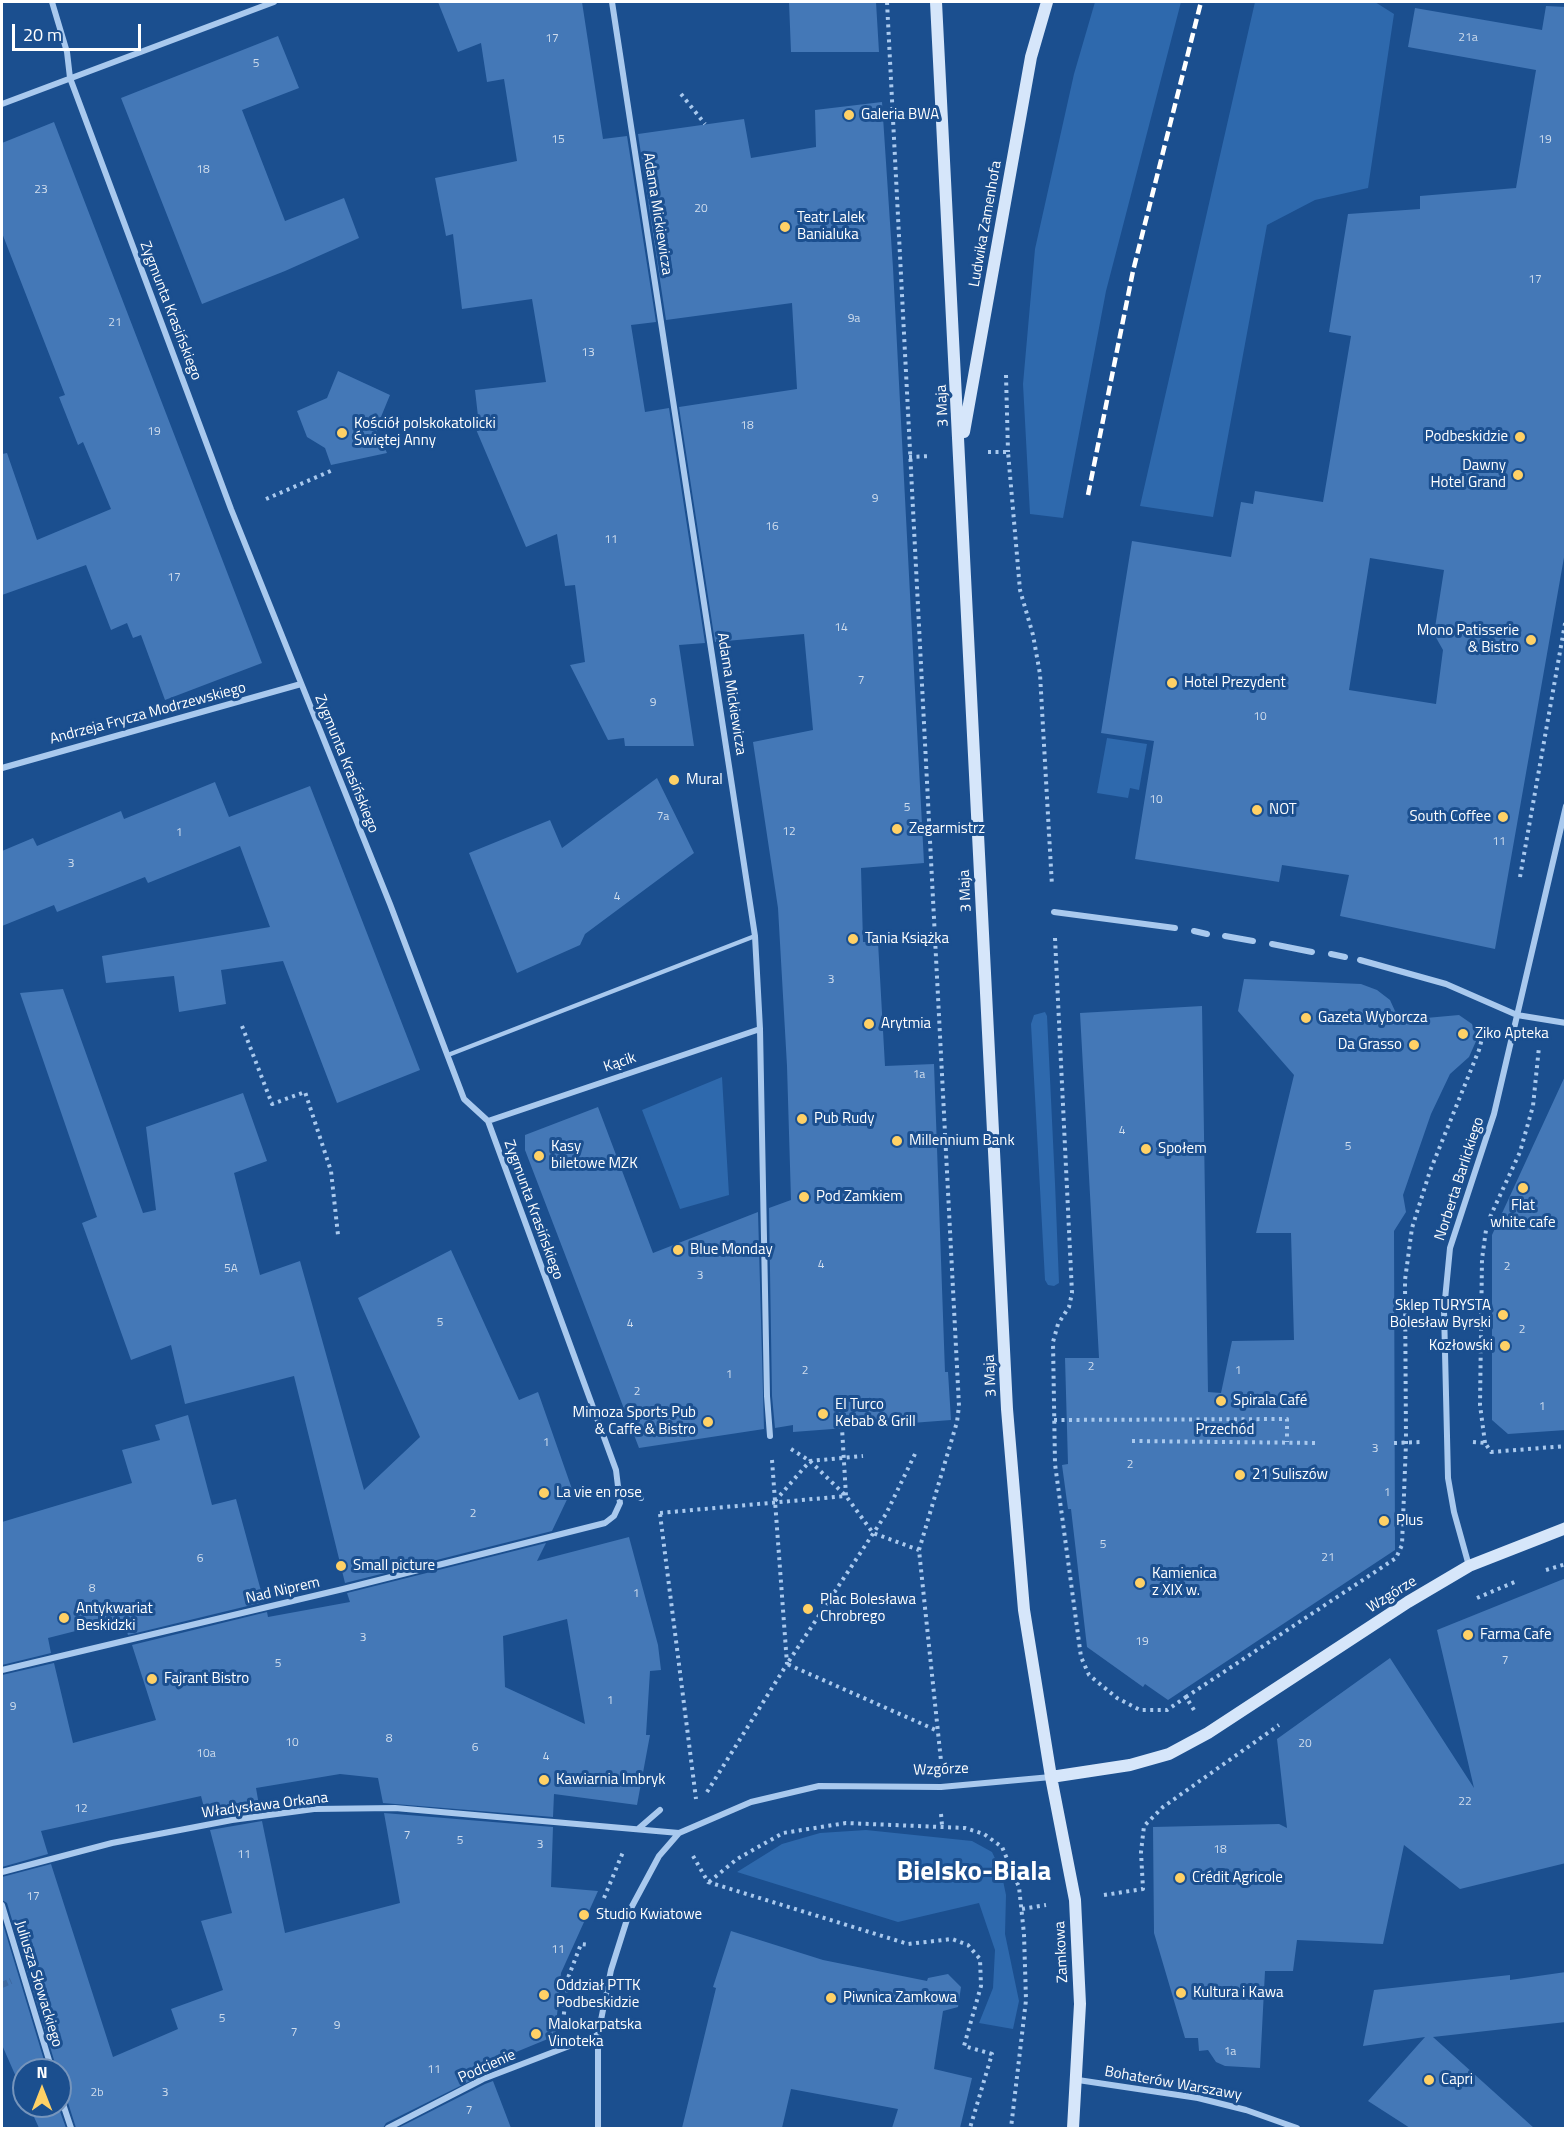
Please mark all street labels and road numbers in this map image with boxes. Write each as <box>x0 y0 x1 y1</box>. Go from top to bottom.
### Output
street label: Adama Mickiewicza <box>638 152 676 276</box>
street label: Ludwika Zamenhofa <box>966 159 1006 289</box>
street label: Zygmunta Krasińskiego <box>135 239 205 383</box>
street label: 3 Maja <box>933 384 953 428</box>
street label: Adama Mickiewicza <box>712 632 750 756</box>
street label: Andrzeja Frycza Modrzewskiego <box>48 679 248 749</box>
street label: Zygmunta Krasińskiego <box>310 692 382 836</box>
street label: 3 Maja <box>956 869 976 913</box>
street label: Kącik <box>601 1049 639 1077</box>
street label: Norberta Barlickiego <box>1432 1115 1488 1243</box>
street label: Zygmunta Krasińskiego <box>499 1138 567 1282</box>
street label: 3 Maja <box>981 1354 1001 1398</box>
street label: Przechód <box>1196 1421 1254 1439</box>
street label: Wzgórze <box>1364 1573 1420 1617</box>
street label: Nad Niprem <box>244 1574 322 1608</box>
street label: Wzgórze <box>913 1760 969 1780</box>
street label: Władysława Orkana <box>201 1789 329 1823</box>
street label: Juliusza Słowackiego <box>10 1919 66 2049</box>
street label: Zamkowa <box>1051 1921 1073 1983</box>
street label: Podcienie <box>455 2046 519 2088</box>
street label: Bohaterów Warszawy <box>1103 2063 1243 2105</box>

